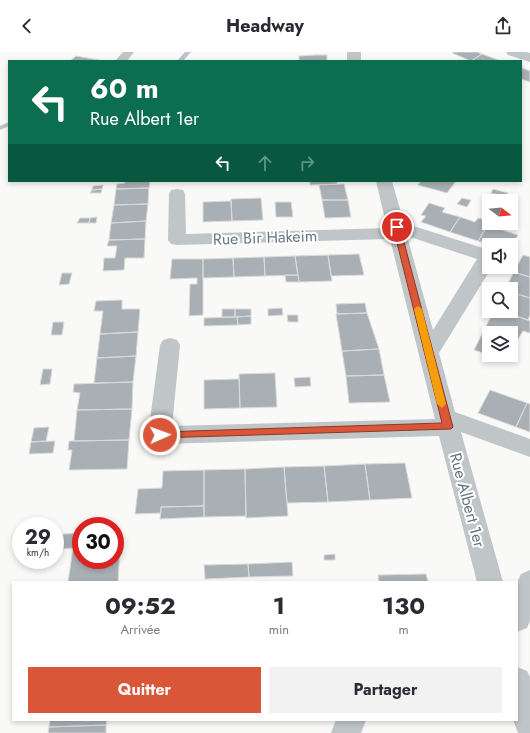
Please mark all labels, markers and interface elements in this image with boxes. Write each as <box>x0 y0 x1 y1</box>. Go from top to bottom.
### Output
text: Headway <box>226 13 304 39</box>
icon: back <box>16 15 38 37</box>
icon: share <box>492 15 514 37</box>
text: 60 m <box>90 68 159 109</box>
icon: left <box>24 76 76 128</box>
text: Rue Albert 1er <box>90 106 199 132</box>
icon: left <box>212 152 234 174</box>
icon: ahead <box>254 152 276 174</box>
icon: right <box>296 152 318 174</box>
north arrow <box>482 194 518 230</box>
map controls <box>482 194 518 362</box>
pin <box>380 210 414 244</box>
icon: arrive <box>386 216 408 238</box>
street label: Rue Bir Hakeim <box>212 224 318 251</box>
button: sound <box>482 238 518 274</box>
button: search <box>482 282 518 318</box>
button: layers <box>482 326 518 362</box>
position arrow <box>139 414 181 456</box>
street label: Rue Albert 1er <box>444 450 491 550</box>
speed limit sign: 30 <box>72 517 124 569</box>
text: 29 <box>25 523 51 552</box>
text: km/h <box>27 545 49 560</box>
text: 09:52 <box>105 588 176 623</box>
text: 1 <box>273 588 285 623</box>
text: 130 <box>382 588 425 623</box>
text: Arrivée <box>120 620 160 639</box>
text: min <box>269 620 289 639</box>
text: m <box>398 620 409 639</box>
button: Quitter <box>28 667 261 713</box>
button: Partager <box>269 667 502 713</box>

